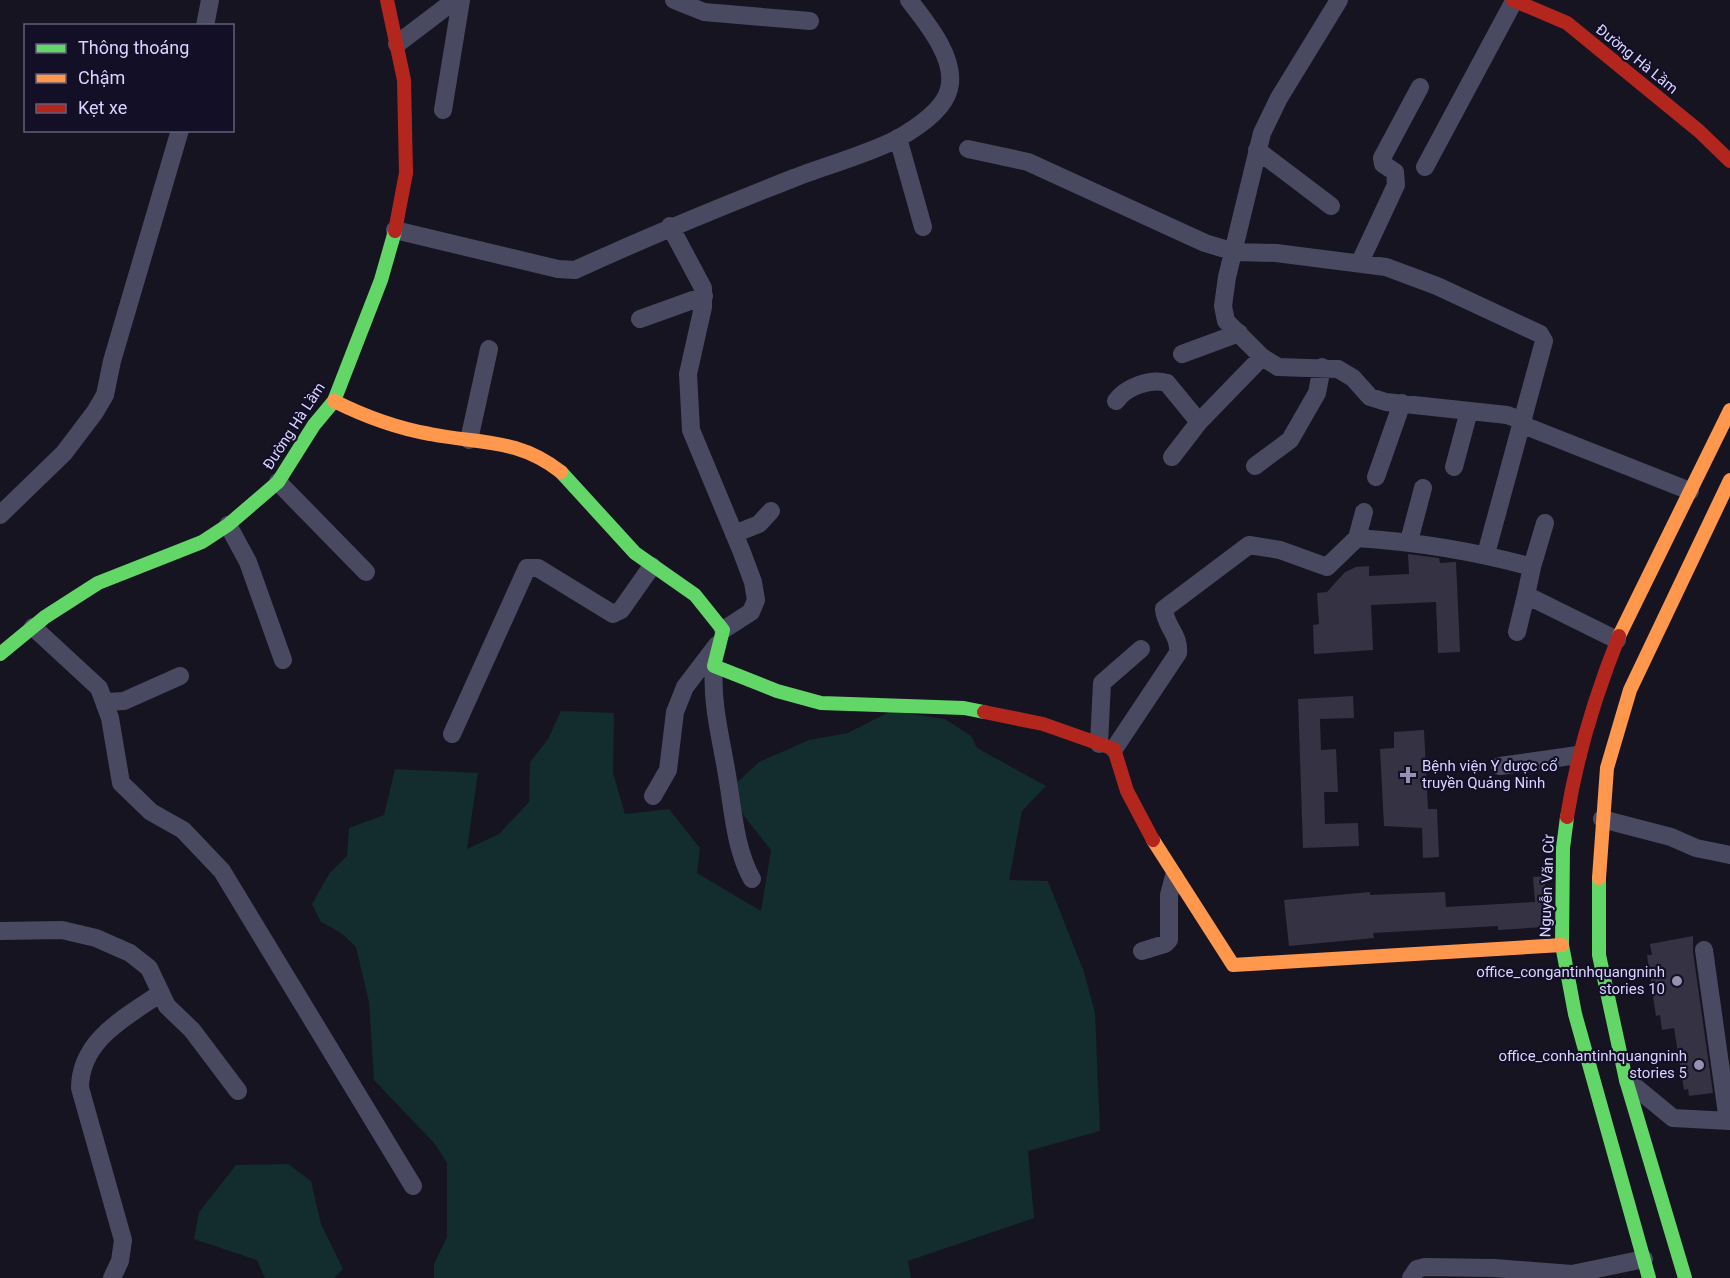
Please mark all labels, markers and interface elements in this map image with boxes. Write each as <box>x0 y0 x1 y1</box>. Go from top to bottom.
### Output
street label: Đường Hà Lầm <box>1592 20 1682 98</box>
legend <box>24 24 234 132</box>
text: Thông thoáng <box>78 37 189 58</box>
text: Chậm <box>78 67 125 88</box>
text: Kẹt xe <box>78 97 127 118</box>
street label: Đường Hà Lầm <box>259 379 329 473</box>
place label: Bệnh viện Y dược cổ truyền Quảng Ninh <box>1422 757 1558 792</box>
marker: Bệnh viện Y dược cổ truyền Quảng Ninh <box>1399 766 1417 784</box>
street label: Nguyễn Văn Cừ <box>1536 834 1558 938</box>
place label: office_congantinhquangninh stories 10 <box>1476 963 1665 998</box>
marker: office_congantinhquangninh stories 10 <box>1670 974 1684 988</box>
place label: office_conhantinhquangninh stories 5 <box>1498 1047 1687 1082</box>
marker: office_conhantinhquangninh stories 5 <box>1692 1058 1706 1072</box>

